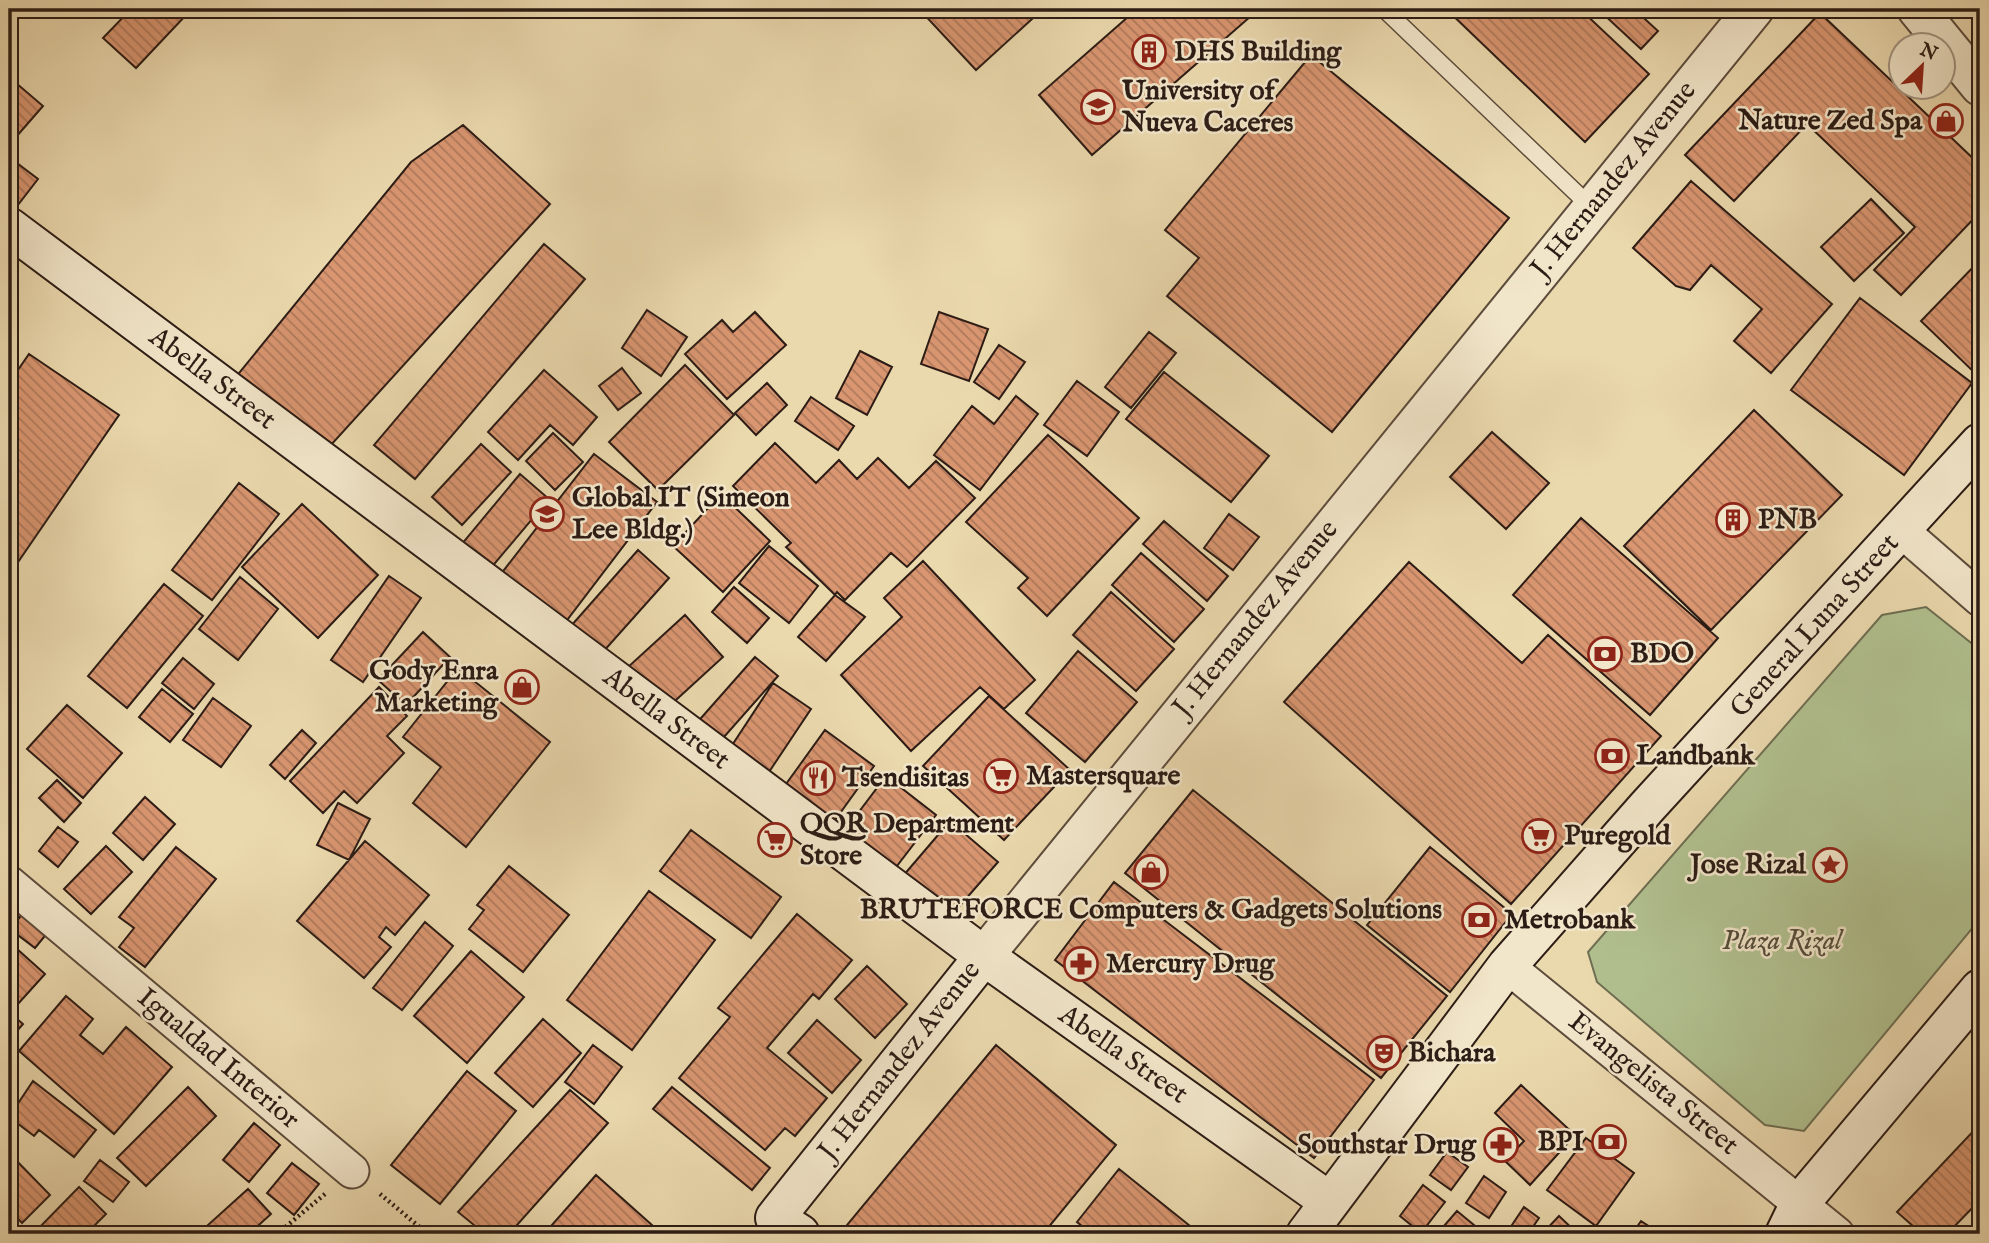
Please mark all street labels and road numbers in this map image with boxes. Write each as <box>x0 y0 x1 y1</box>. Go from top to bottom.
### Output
street label: J. Hernandez Avenue <box>1522 74 1704 288</box>
street label: Abella Street <box>141 319 283 438</box>
street label: J. Hernandez Avenue <box>1164 513 1346 727</box>
street label: General Luna Street <box>1723 526 1907 725</box>
street label: Abella Street <box>595 659 737 778</box>
street label: J. Hernandez Avenue <box>809 954 989 1170</box>
street label: Igualdad Interior <box>129 981 307 1137</box>
street label: Abella Street <box>1051 997 1195 1113</box>
street label: Evangelista Street <box>1561 1005 1746 1164</box>

